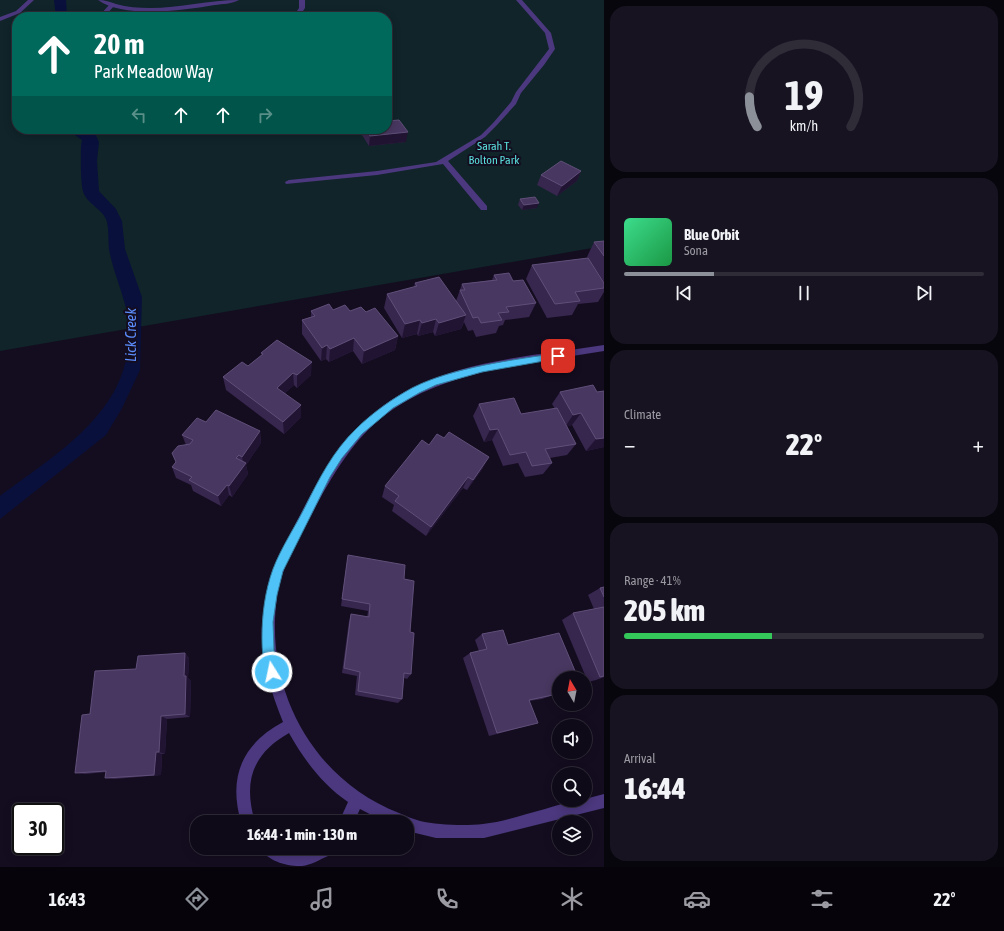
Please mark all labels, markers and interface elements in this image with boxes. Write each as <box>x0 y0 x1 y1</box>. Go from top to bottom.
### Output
icon: ahead <box>28 28 80 80</box>
text: 20 m <box>94 28 144 60</box>
text: Park Meadow Way <box>94 61 213 82</box>
text: 19 <box>784 71 824 119</box>
icon: left <box>128 104 150 126</box>
icon: ahead <box>170 104 192 126</box>
icon: ahead <box>212 104 234 126</box>
icon: right <box>254 104 276 126</box>
text: km/h <box>790 118 818 134</box>
park label: Sarah T. Bolton Park <box>469 139 520 167</box>
text: Blue Orbit <box>684 226 739 243</box>
text: Sona <box>684 243 708 258</box>
icon: previous <box>673 282 695 304</box>
icon: pause <box>793 282 815 304</box>
icon: next <box>913 282 935 304</box>
water label: Lick Creek <box>122 308 139 362</box>
pin <box>541 339 575 373</box>
icon: arrive <box>547 345 569 367</box>
text: Climate <box>624 407 661 422</box>
text: 22° <box>786 427 822 461</box>
text: − <box>624 431 635 457</box>
text: + <box>973 431 984 457</box>
text: Range · 41% <box>624 573 681 588</box>
text: 205 km <box>624 593 705 627</box>
position arrow <box>251 651 293 693</box>
north arrow <box>552 671 592 711</box>
map controls <box>552 671 592 855</box>
button: sound <box>552 719 592 759</box>
text: Arrival <box>624 751 656 766</box>
button: search <box>552 767 592 807</box>
text: 16:44 <box>624 771 686 805</box>
speed limit sign: 30 <box>12 803 64 855</box>
button: layers <box>552 815 592 855</box>
text: 16:44 · 1 min · 130 m <box>247 826 357 843</box>
icon: directions <box>183 885 211 913</box>
icon: music <box>308 885 336 913</box>
icon: phone <box>433 885 461 913</box>
icon: climate <box>558 885 586 913</box>
icon: car <box>683 885 711 913</box>
icon: filters <box>808 885 836 913</box>
text: 16:43 <box>49 889 86 910</box>
text: 22° <box>933 889 955 910</box>

